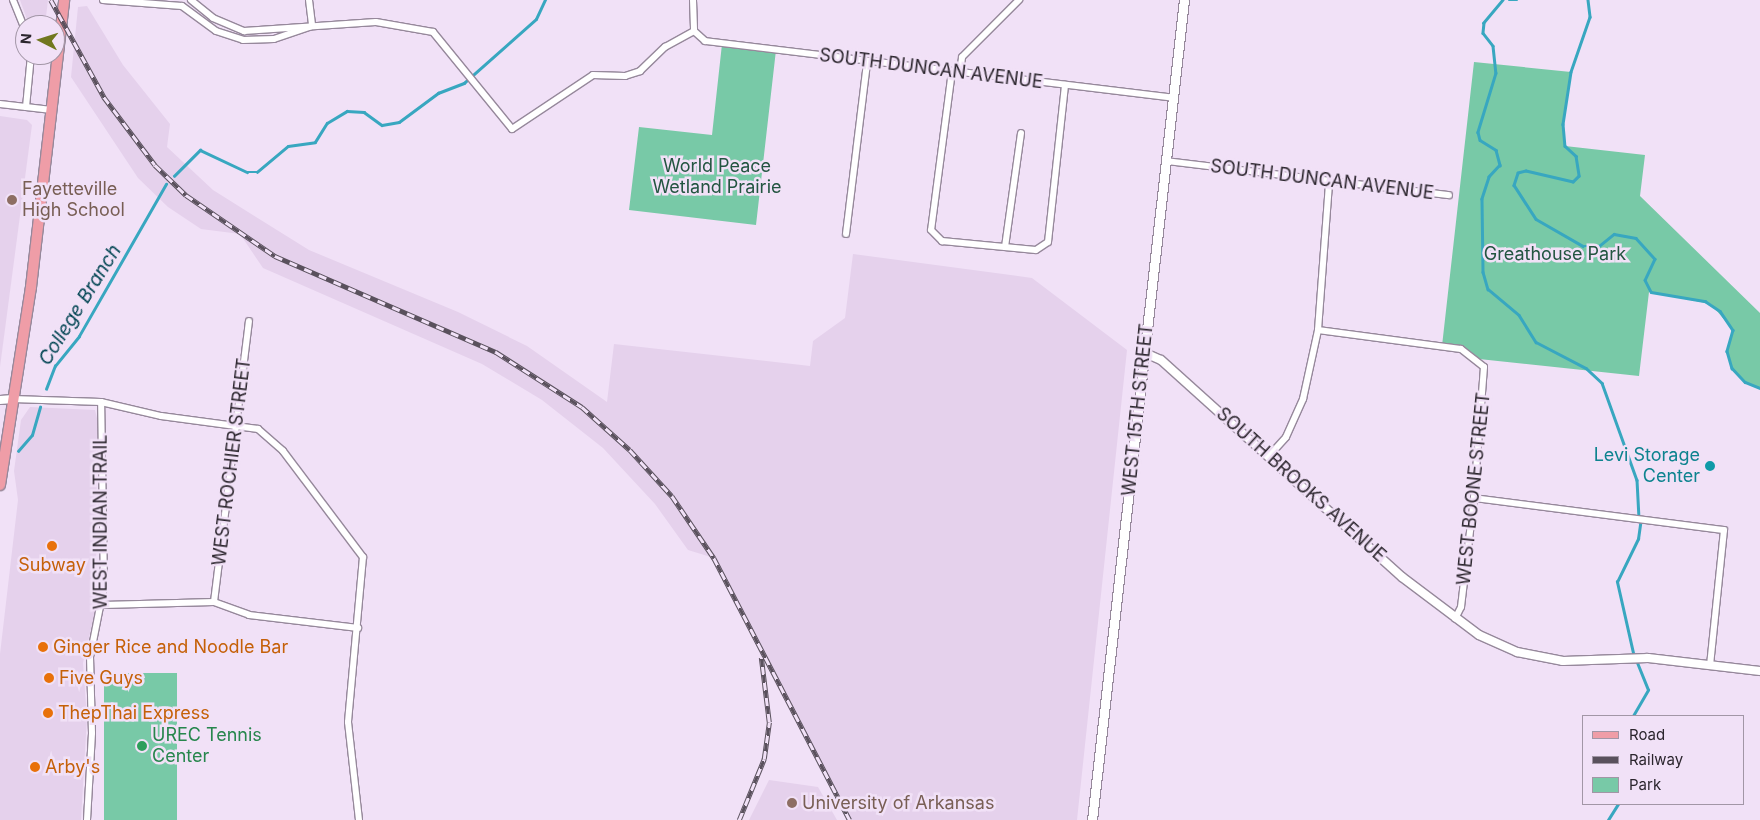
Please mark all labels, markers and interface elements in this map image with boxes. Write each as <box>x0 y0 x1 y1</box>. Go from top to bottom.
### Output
north arrow <box>15 15 65 65</box>
text: N <box>17 33 34 45</box>
street label: SOUTH DUNCAN AVENUE <box>818 45 1044 93</box>
park label: World Peace Wetland Prairie <box>652 156 782 198</box>
street label: SOUTH DUNCAN AVENUE <box>1209 156 1435 204</box>
place label: Fayetteville High School <box>22 179 125 222</box>
marker: Fayetteville High School <box>6 194 18 206</box>
water label: College Branch <box>34 241 126 369</box>
park label: Greathouse Park <box>1484 243 1626 265</box>
street label: WEST 15TH STREET <box>1118 323 1158 497</box>
street label: WEST ROCHIER STREET <box>209 357 255 567</box>
street label: WEST BOONE STREET <box>1453 392 1495 586</box>
street label: SOUTH BROOKS AVENUE <box>1212 403 1390 567</box>
street label: WEST INDIAN TRAIL <box>90 435 112 609</box>
place label: Levi Storage Center <box>1594 445 1700 488</box>
marker: Levi Storage Center <box>1704 460 1716 472</box>
marker: Subway <box>46 540 58 552</box>
place label: Subway <box>18 554 86 576</box>
place label: Ginger Rice and Noodle Bar <box>53 636 288 658</box>
marker: Ginger Rice and Noodle Bar <box>37 641 49 653</box>
place label: Five Guys <box>59 667 143 689</box>
marker: Five Guys <box>43 672 55 684</box>
place label: ThepThai Express <box>58 702 210 724</box>
marker: ThepThai Express <box>42 707 54 719</box>
legend <box>1582 715 1745 805</box>
place label: UREC Tennis Center <box>152 725 262 768</box>
text: Road <box>1629 725 1665 744</box>
marker: UREC Tennis Center <box>136 740 148 752</box>
text: Railway <box>1629 750 1683 769</box>
place label: Arby's <box>45 756 100 778</box>
marker: Arby's <box>29 761 41 773</box>
text: Park <box>1629 775 1661 794</box>
place label: University of Arkansas <box>802 792 994 814</box>
marker: University of Arkansas <box>786 797 798 809</box>

